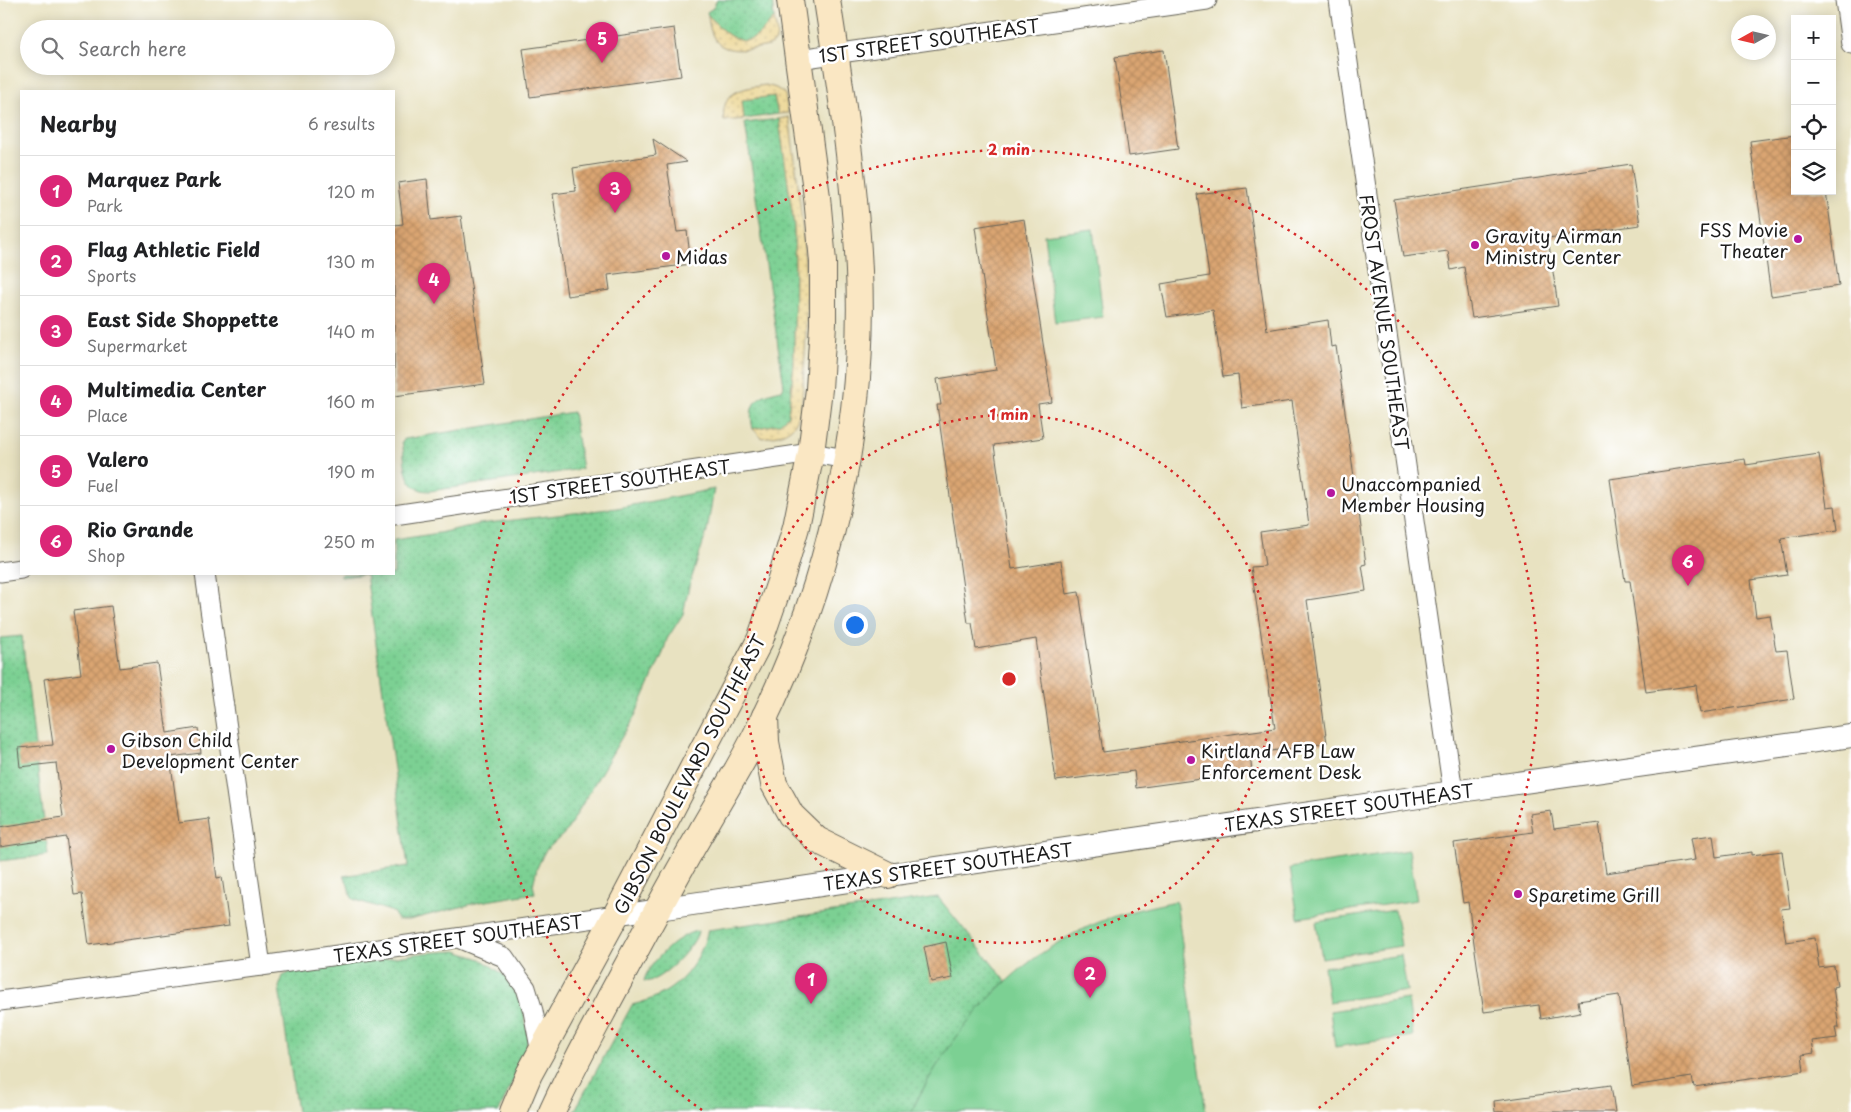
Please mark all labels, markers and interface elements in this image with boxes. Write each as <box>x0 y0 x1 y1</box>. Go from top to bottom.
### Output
street label: 1ST STREET SOUTHEAST <box>817 11 1042 69</box>
north arrow <box>1731 15 1776 60</box>
map controls <box>1791 15 1836 195</box>
button: + <box>1791 15 1836 60</box>
search box <box>20 20 395 75</box>
pin: 5 <box>586 22 618 63</box>
icon: search <box>38 34 66 62</box>
text: Search here <box>78 34 187 62</box>
button: − <box>1791 60 1836 105</box>
button: locate <box>1791 105 1836 150</box>
text: Nearby <box>40 107 117 139</box>
text: 6 results <box>308 111 375 135</box>
text: 2 min <box>988 137 1030 160</box>
button: layers <box>1791 150 1836 195</box>
text: Marquez Park <box>87 165 221 193</box>
pin: 3 <box>599 172 631 213</box>
text: 1 <box>52 179 60 203</box>
text: 120 m <box>328 179 375 203</box>
street label: FROST AVENUE SOUTHEAST <box>1354 192 1416 452</box>
text: Park <box>87 193 123 217</box>
place label: FSS Movie Theater <box>1699 216 1789 264</box>
place label: Gravity Airman Ministry Center <box>1485 222 1622 270</box>
marker: FSS Movie Theater <box>1792 233 1804 245</box>
text: Flag Athletic Field <box>87 235 260 263</box>
marker: Gravity Airman Ministry Center <box>1469 239 1481 251</box>
place label: Midas <box>676 243 727 270</box>
text: 2 <box>50 249 62 273</box>
text: 130 m <box>327 249 375 273</box>
marker: Midas <box>660 250 672 262</box>
text: Sports <box>87 263 136 287</box>
pin: 4 <box>418 263 450 304</box>
text: East Side Shoppette <box>87 305 279 333</box>
text: 3 <box>51 319 61 343</box>
text: 140 m <box>327 319 375 343</box>
text: Supermarket <box>87 333 187 357</box>
text: Multimedia Center <box>87 375 266 403</box>
text: 4 <box>51 389 61 413</box>
text: 160 m <box>327 389 375 413</box>
text: 1 min <box>990 402 1028 425</box>
text: Place <box>87 403 128 427</box>
text: Valero <box>87 445 148 473</box>
street label: 1ST STREET SOUTHEAST <box>508 452 733 510</box>
text: 5 <box>51 459 61 483</box>
text: 190 m <box>327 459 375 483</box>
place label: Unaccompanied Member Housing <box>1341 470 1485 518</box>
text: Fuel <box>87 473 118 497</box>
marker: Unaccompanied Member Housing <box>1325 487 1337 499</box>
text: Rio Grande <box>87 515 193 543</box>
text: 6 <box>50 529 62 553</box>
text: 250 m <box>324 529 375 553</box>
text: Shop <box>87 543 125 567</box>
pin: 6 <box>1672 545 1704 586</box>
your location <box>842 612 868 638</box>
street label: GIBSON BOULEVARD SOUTHEAST <box>606 629 772 919</box>
centre of rings <box>1000 670 1018 688</box>
place label: Gibson Child Development Center <box>121 726 299 774</box>
place label: Kirtland AFB Law Enforcement Desk <box>1201 737 1361 785</box>
marker: Gibson Child Development Center <box>105 743 117 755</box>
marker: Kirtland AFB Law Enforcement Desk <box>1185 754 1197 766</box>
street label: TEXAS STREET SOUTHEAST <box>1223 776 1476 838</box>
street label: TEXAS STREET SOUTHEAST <box>822 835 1075 897</box>
place label: Sparetime Grill <box>1528 881 1660 908</box>
marker: Sparetime Grill <box>1512 888 1524 900</box>
street label: TEXAS STREET SOUTHEAST <box>332 907 585 969</box>
pin: 2 <box>1074 957 1106 998</box>
pin: 1 <box>795 963 827 1004</box>

